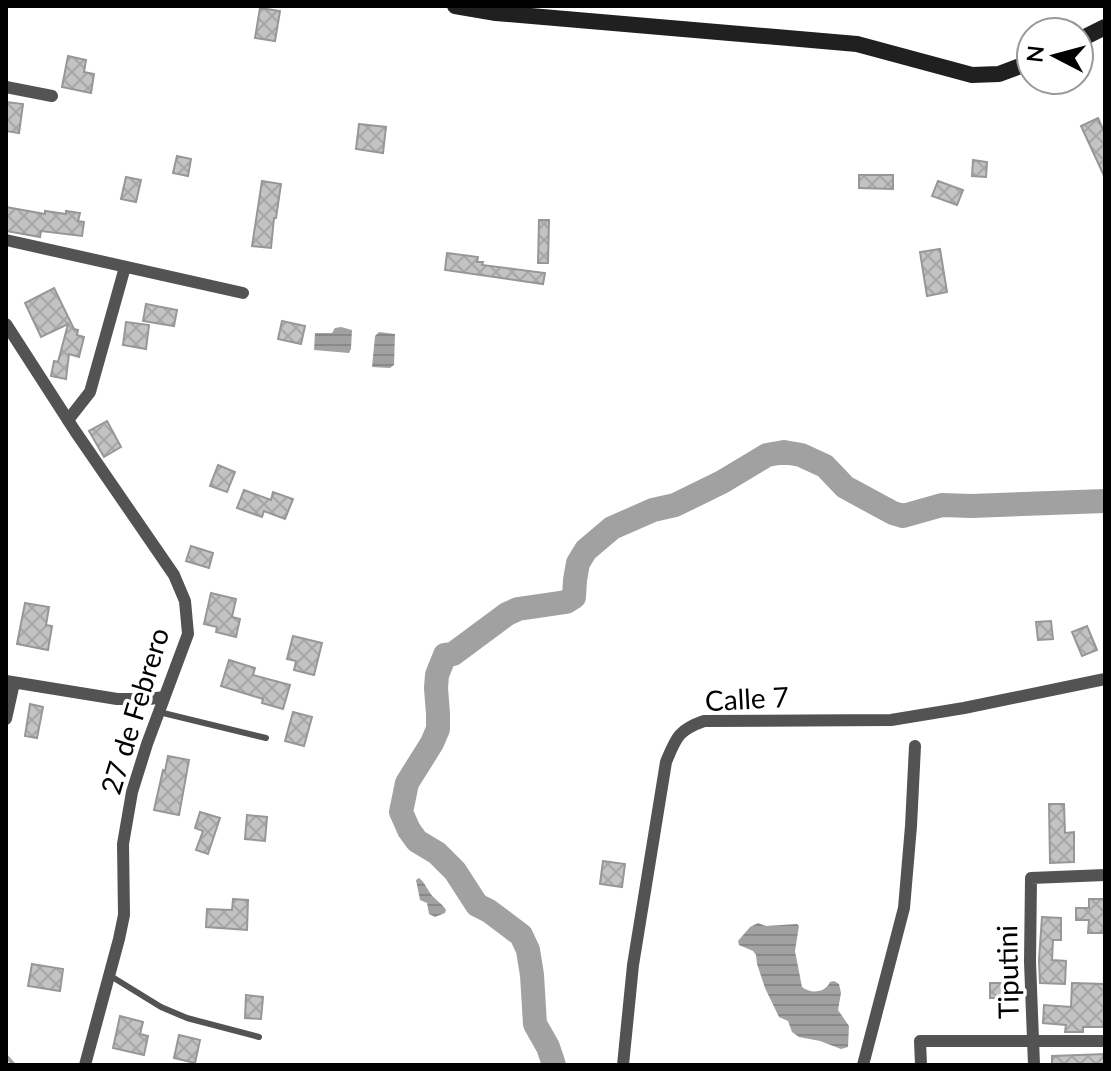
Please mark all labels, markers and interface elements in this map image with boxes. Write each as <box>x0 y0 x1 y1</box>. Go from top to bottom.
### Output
north arrow <box>1015 16 1095 96</box>
text: N <box>1020 44 1049 64</box>
street label: 27 de Febrero <box>93 623 175 798</box>
street label: Calle 7 <box>704 679 790 717</box>
street label: Tiputini <box>989 925 1025 1019</box>

